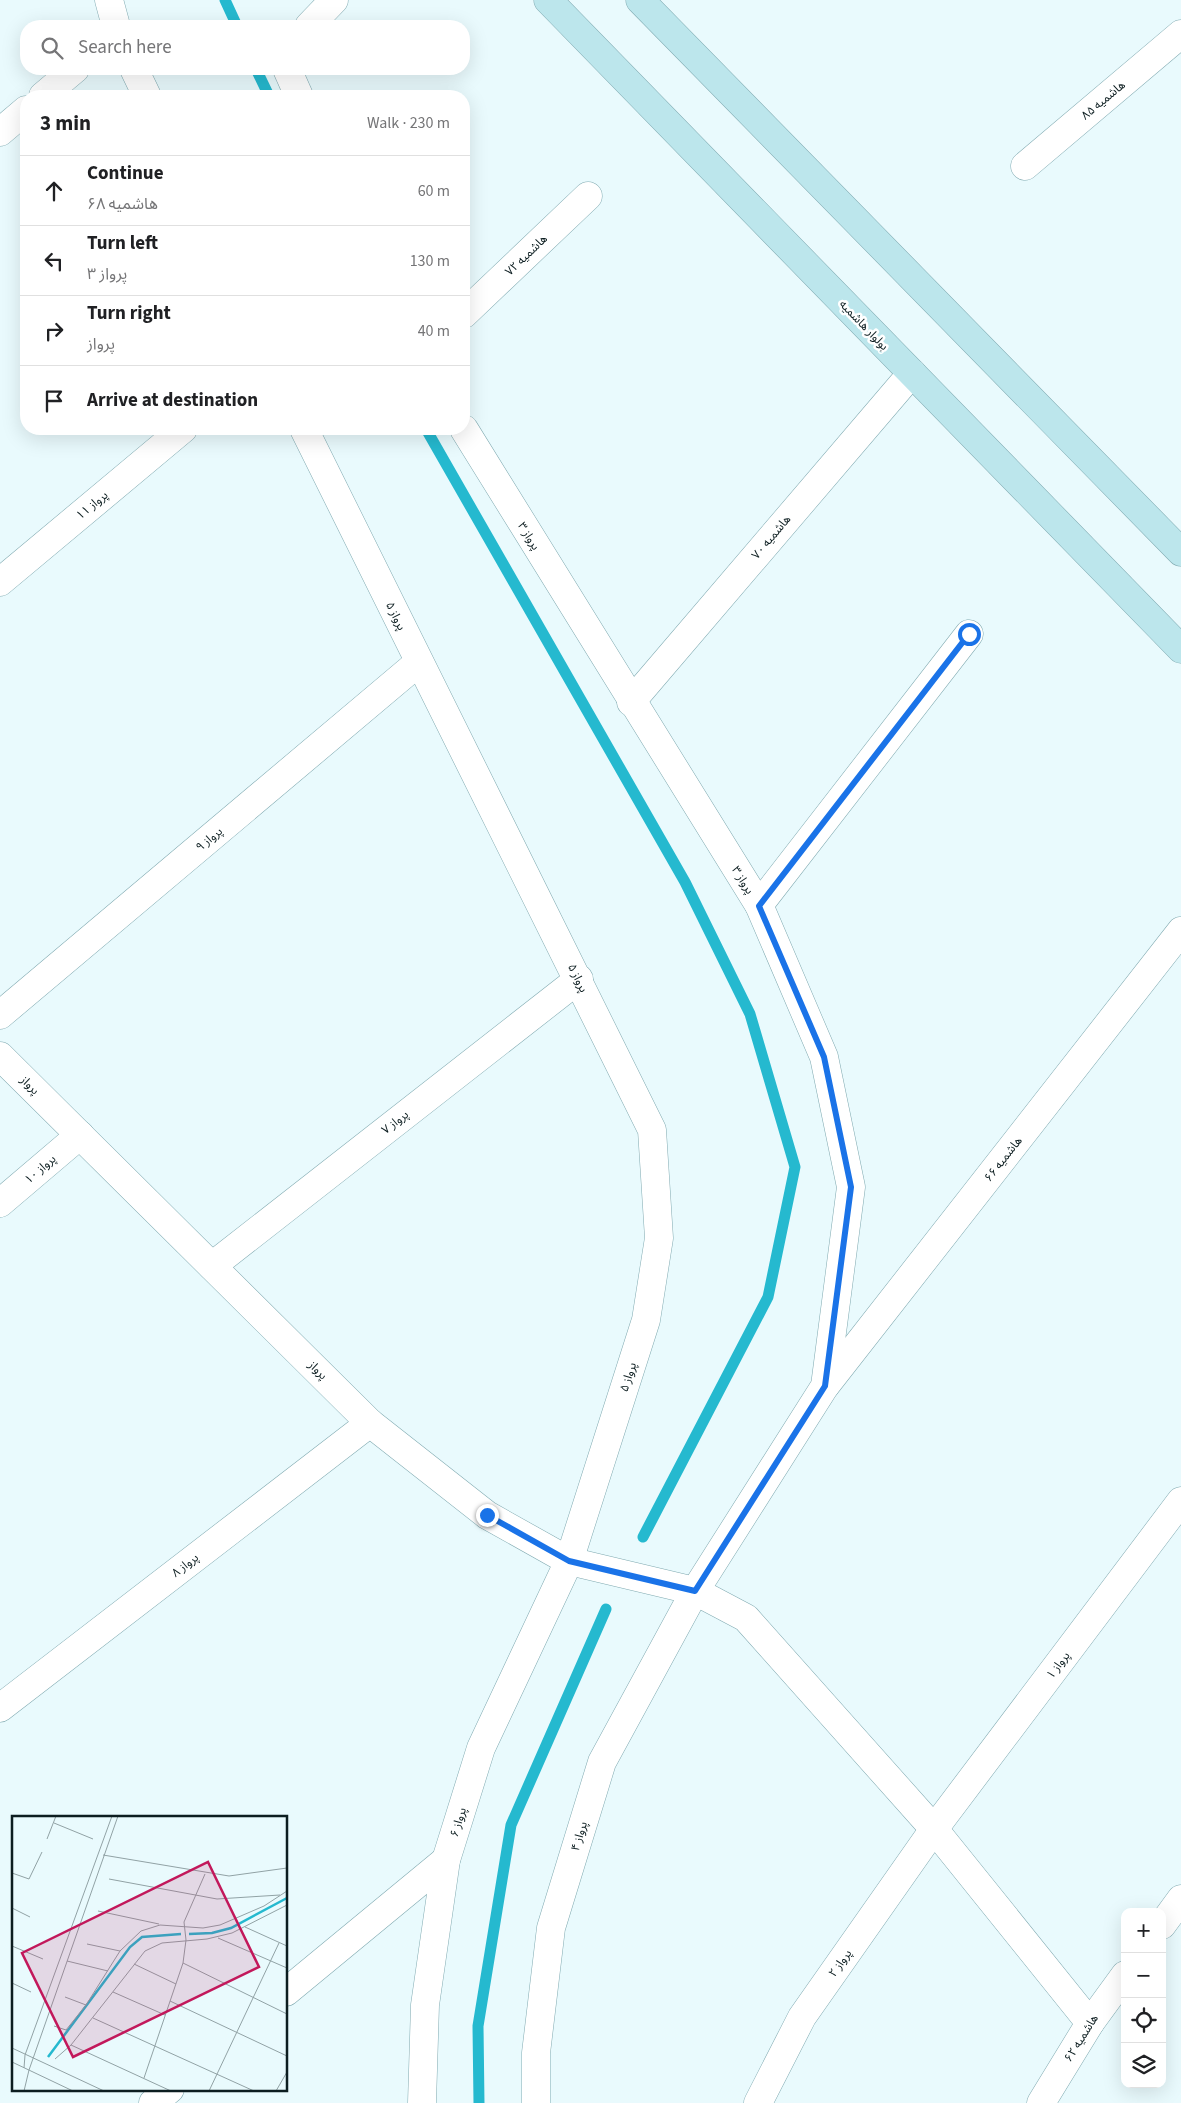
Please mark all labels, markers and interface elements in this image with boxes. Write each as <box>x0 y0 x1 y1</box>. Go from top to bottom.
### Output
search box <box>20 20 470 75</box>
icon: search <box>38 34 66 62</box>
text: Search here <box>78 34 172 61</box>
street label: هاشمیه ۸۵ <box>1077 77 1129 124</box>
text: 3 min <box>40 108 91 138</box>
text: Walk · 230 m <box>367 112 450 134</box>
text: Continue <box>87 160 164 187</box>
icon: ahead <box>40 177 68 205</box>
text: 60 m <box>418 180 450 202</box>
text: هاشمیه ۶۸ <box>87 193 158 215</box>
text: Turn left <box>87 230 158 257</box>
street label: هاشمیه ۷۲ <box>501 231 551 280</box>
icon: left <box>40 247 68 275</box>
text: 130 m <box>410 250 450 272</box>
text: پرواز ۳ <box>87 263 127 285</box>
street label: بولوار هاشمیه <box>835 296 892 354</box>
text: Turn right <box>87 300 171 327</box>
icon: right <box>40 317 68 345</box>
text: 40 m <box>418 320 450 342</box>
text: پرواز <box>87 333 115 355</box>
icon: arrive <box>40 387 68 415</box>
text: Arrive at destination <box>87 387 258 414</box>
street label: پرواز ۱۱ <box>73 487 112 524</box>
street label: هاشمیه ۷۰ <box>748 511 795 563</box>
street label: پرواز ۳ <box>513 519 544 554</box>
street label: پرواز ۵ <box>381 599 410 634</box>
route start <box>958 623 981 646</box>
street label: پرواز ۹ <box>192 823 226 856</box>
street label: پرواز ۳ <box>727 863 758 898</box>
street label: پرواز ۵ <box>563 961 592 996</box>
street label: پرواز <box>16 1071 43 1099</box>
street label: پرواز ۷ <box>378 1106 412 1138</box>
street label: هاشمیه ۶۶ <box>980 1133 1027 1185</box>
street label: پرواز ۱۰ <box>21 1151 60 1188</box>
street label: پرواز <box>304 1356 331 1384</box>
street label: پرواز ۵ <box>616 1360 641 1394</box>
route end <box>476 1504 499 1527</box>
street label: پرواز ۸ <box>168 1549 202 1581</box>
street label: پرواز ۱ <box>1043 1648 1074 1682</box>
street label: پرواز ۶ <box>446 1805 471 1839</box>
inset map <box>12 1816 288 2090</box>
street label: پرواز ۴ <box>567 1819 592 1853</box>
map controls <box>1121 1908 1166 2088</box>
button: + <box>1121 1908 1166 1953</box>
street label: پرواز ۲ <box>825 1946 856 1981</box>
button: − <box>1121 1953 1166 1998</box>
button: locate <box>1121 1998 1166 2043</box>
street label: هاشمیه ۶۲ <box>1060 2011 1103 2065</box>
button: layers <box>1121 2043 1166 2088</box>

